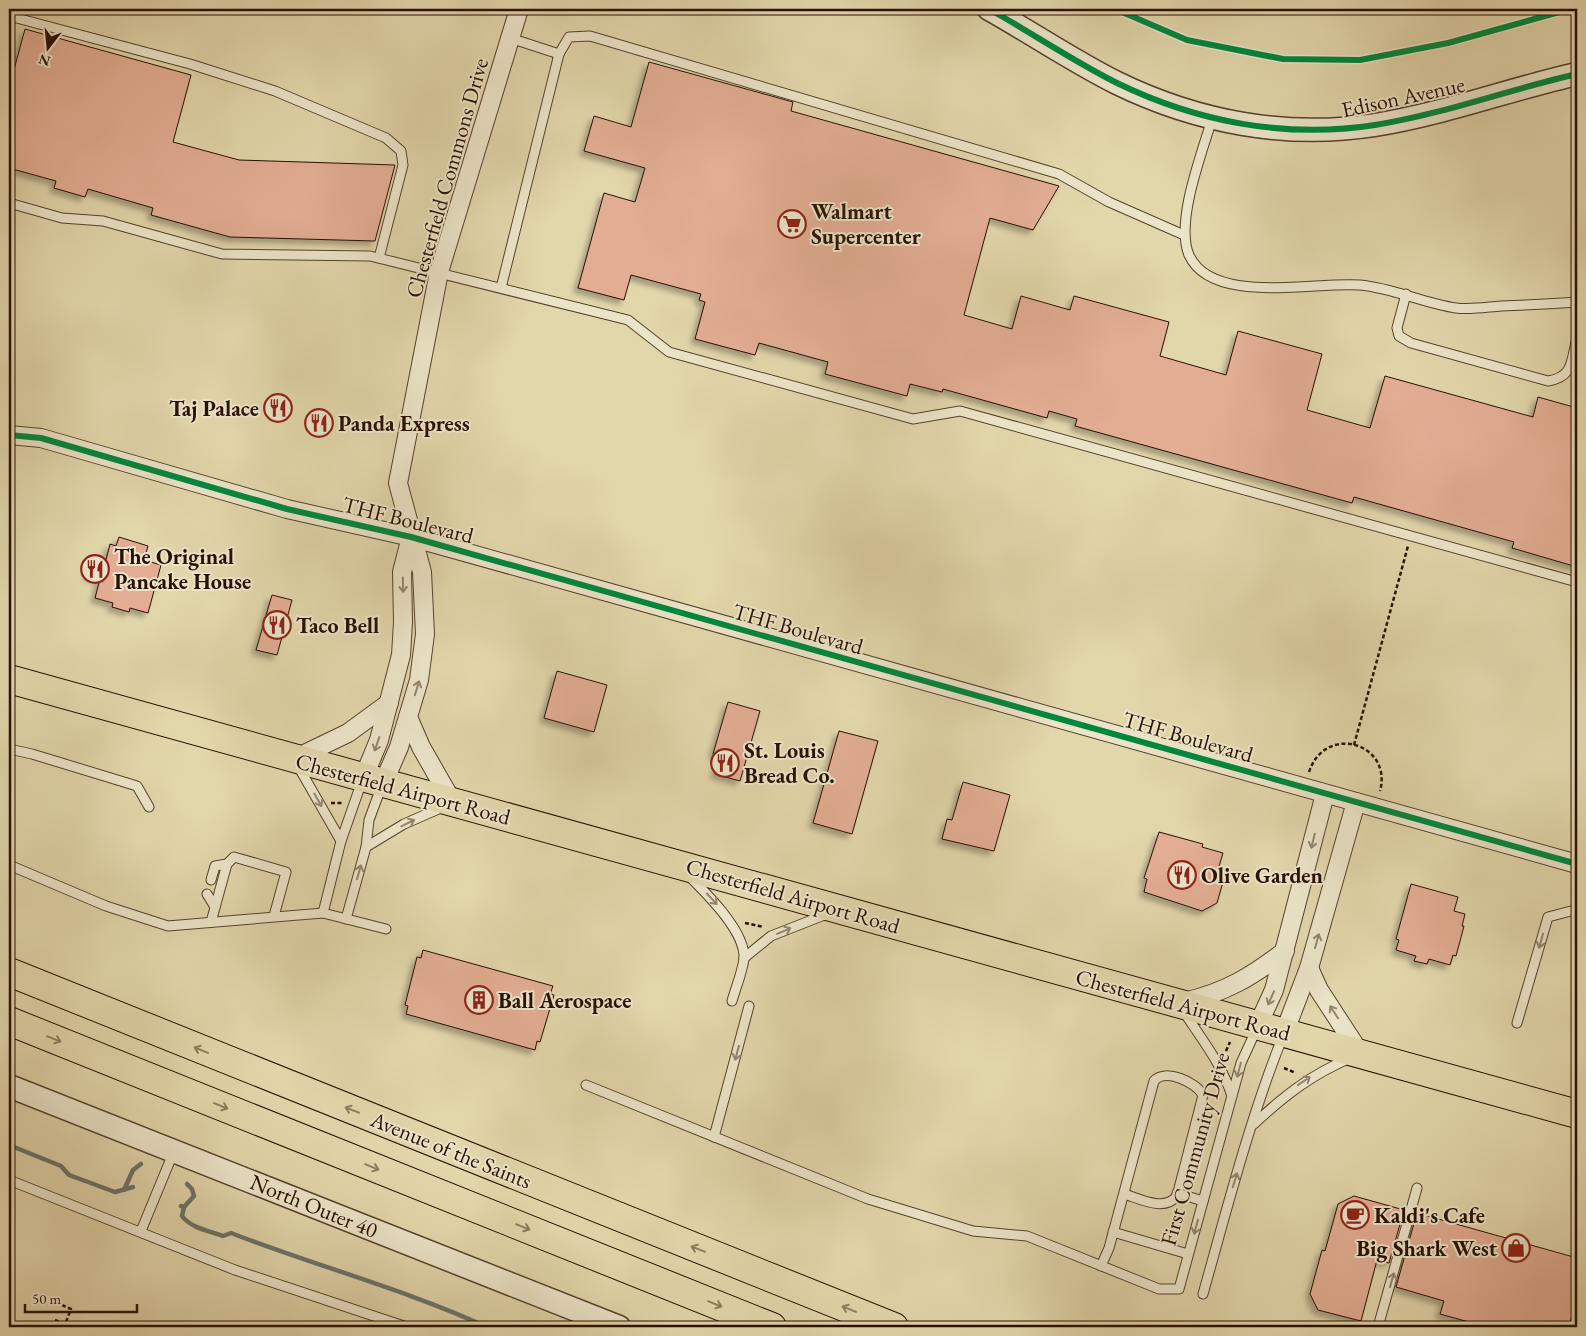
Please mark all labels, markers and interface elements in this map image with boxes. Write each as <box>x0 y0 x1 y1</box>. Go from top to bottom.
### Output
north arrow <box>22 22 72 72</box>
text: N <box>36 50 52 71</box>
street label: Chesterfield Commons Drive <box>399 54 495 301</box>
street label: Edison Avenue <box>1339 70 1468 124</box>
place label: Walmart Supercenter <box>811 197 922 251</box>
supermarket icon: Walmart Supercenter <box>777 209 807 239</box>
restaurant icon: Taj Palace <box>263 393 293 423</box>
place label: Taj Palace <box>169 394 259 423</box>
restaurant icon: Panda Express <box>304 408 334 438</box>
place label: Panda Express <box>338 409 470 438</box>
street label: THF Boulevard <box>339 490 477 550</box>
place label: The Original Pancake House <box>114 542 251 596</box>
restaurant icon: The Original Pancake House <box>80 554 110 584</box>
one-way arrow <box>398 576 407 592</box>
street label: THF Boulevard <box>730 597 867 662</box>
restaurant icon: Taco Bell <box>262 610 292 640</box>
place label: Taco Bell <box>296 611 379 640</box>
one-way arrow <box>412 681 422 697</box>
street label: THF Boulevard <box>1120 705 1257 770</box>
one-way arrow <box>372 736 381 751</box>
place label: St. Louis Bread Co. <box>744 736 835 790</box>
street label: Chesterfield Airport Road <box>292 746 514 832</box>
restaurant icon: St. Louis Bread Co. <box>710 748 740 778</box>
one-way arrow <box>313 792 323 807</box>
one-way arrow <box>400 818 415 827</box>
one-way arrow <box>1308 832 1317 848</box>
street label: Chesterfield Airport Road <box>683 852 904 941</box>
restaurant icon: Olive Garden <box>1167 860 1197 890</box>
place label: Olive Garden <box>1201 861 1323 890</box>
one-way arrow <box>355 865 364 881</box>
one-way arrow <box>706 893 718 905</box>
one-way arrow <box>776 925 791 935</box>
one-way arrow <box>1536 932 1546 948</box>
one-way arrow <box>1312 933 1322 949</box>
street label: Chesterfield Airport Road <box>1072 962 1294 1048</box>
building icon: Ball Aerospace <box>464 985 494 1015</box>
place label: Ball Aerospace <box>498 986 631 1015</box>
one-way arrow <box>1265 990 1275 1005</box>
one-way arrow <box>1329 1006 1339 1020</box>
one-way arrow <box>46 1035 61 1045</box>
one-way arrow <box>731 1044 741 1060</box>
one-way arrow <box>194 1045 210 1054</box>
street label: First Community Drive <box>1154 1049 1237 1249</box>
one-way arrow <box>1234 1062 1244 1078</box>
one-way arrow <box>1297 1076 1311 1086</box>
one-way arrow <box>213 1102 228 1112</box>
street label: Avenue of the Saints <box>365 1104 536 1195</box>
one-way arrow <box>345 1105 360 1115</box>
one-way arrow <box>364 1163 379 1172</box>
street label: North Outer 40 <box>246 1167 382 1245</box>
one-way arrow <box>1231 1172 1241 1188</box>
cafe icon: Kaldi's Cafe <box>1340 1200 1370 1230</box>
place label: Kaldi's Cafe <box>1374 1201 1485 1230</box>
one-way arrow <box>1191 1218 1200 1234</box>
one-way arrow <box>515 1223 530 1233</box>
shop icon: Big Shark West <box>1501 1233 1531 1263</box>
place label: Big Shark West <box>1356 1234 1498 1263</box>
one-way arrow <box>691 1244 706 1253</box>
one-way arrow <box>1387 1273 1397 1289</box>
scale bar <box>25 1281 138 1313</box>
text: 50 m <box>32 1289 61 1308</box>
one-way arrow <box>707 1300 722 1309</box>
one-way arrow <box>842 1304 857 1313</box>

